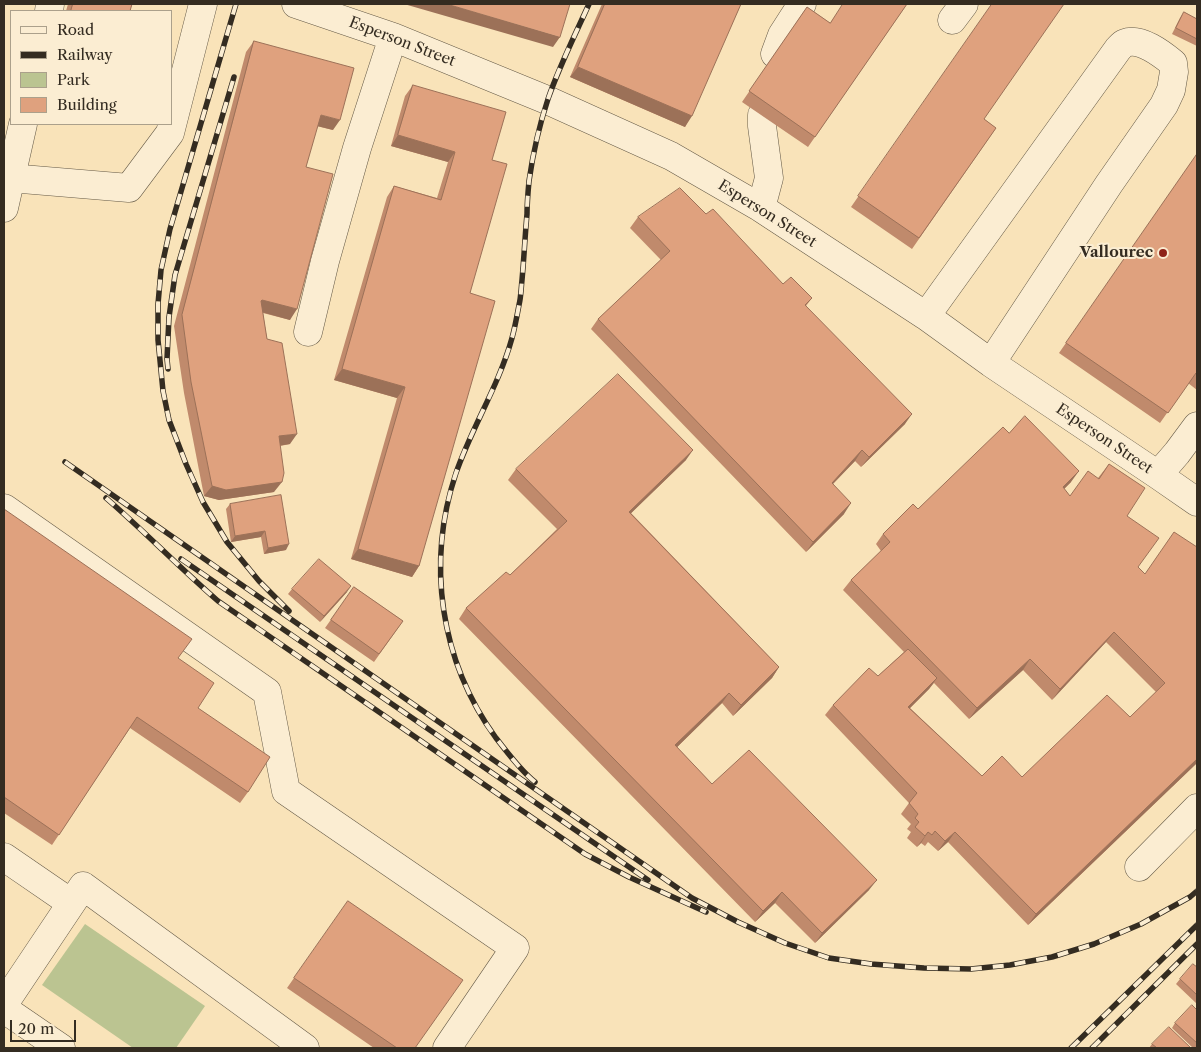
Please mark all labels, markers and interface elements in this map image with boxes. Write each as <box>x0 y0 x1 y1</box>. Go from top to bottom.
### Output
legend <box>10 10 172 125</box>
street label: Esperson Street <box>346 13 458 71</box>
text: Road <box>57 20 94 39</box>
text: Railway <box>57 45 113 64</box>
text: Park <box>57 70 90 89</box>
text: Building <box>57 95 117 114</box>
street label: Esperson Street <box>715 177 819 251</box>
place label: Vallourec <box>1080 244 1153 262</box>
marker: Vallourec <box>1157 247 1169 259</box>
street label: Esperson Street <box>1052 400 1156 478</box>
scale bar <box>12 1010 79 1042</box>
text: 20 m <box>18 1019 54 1038</box>

